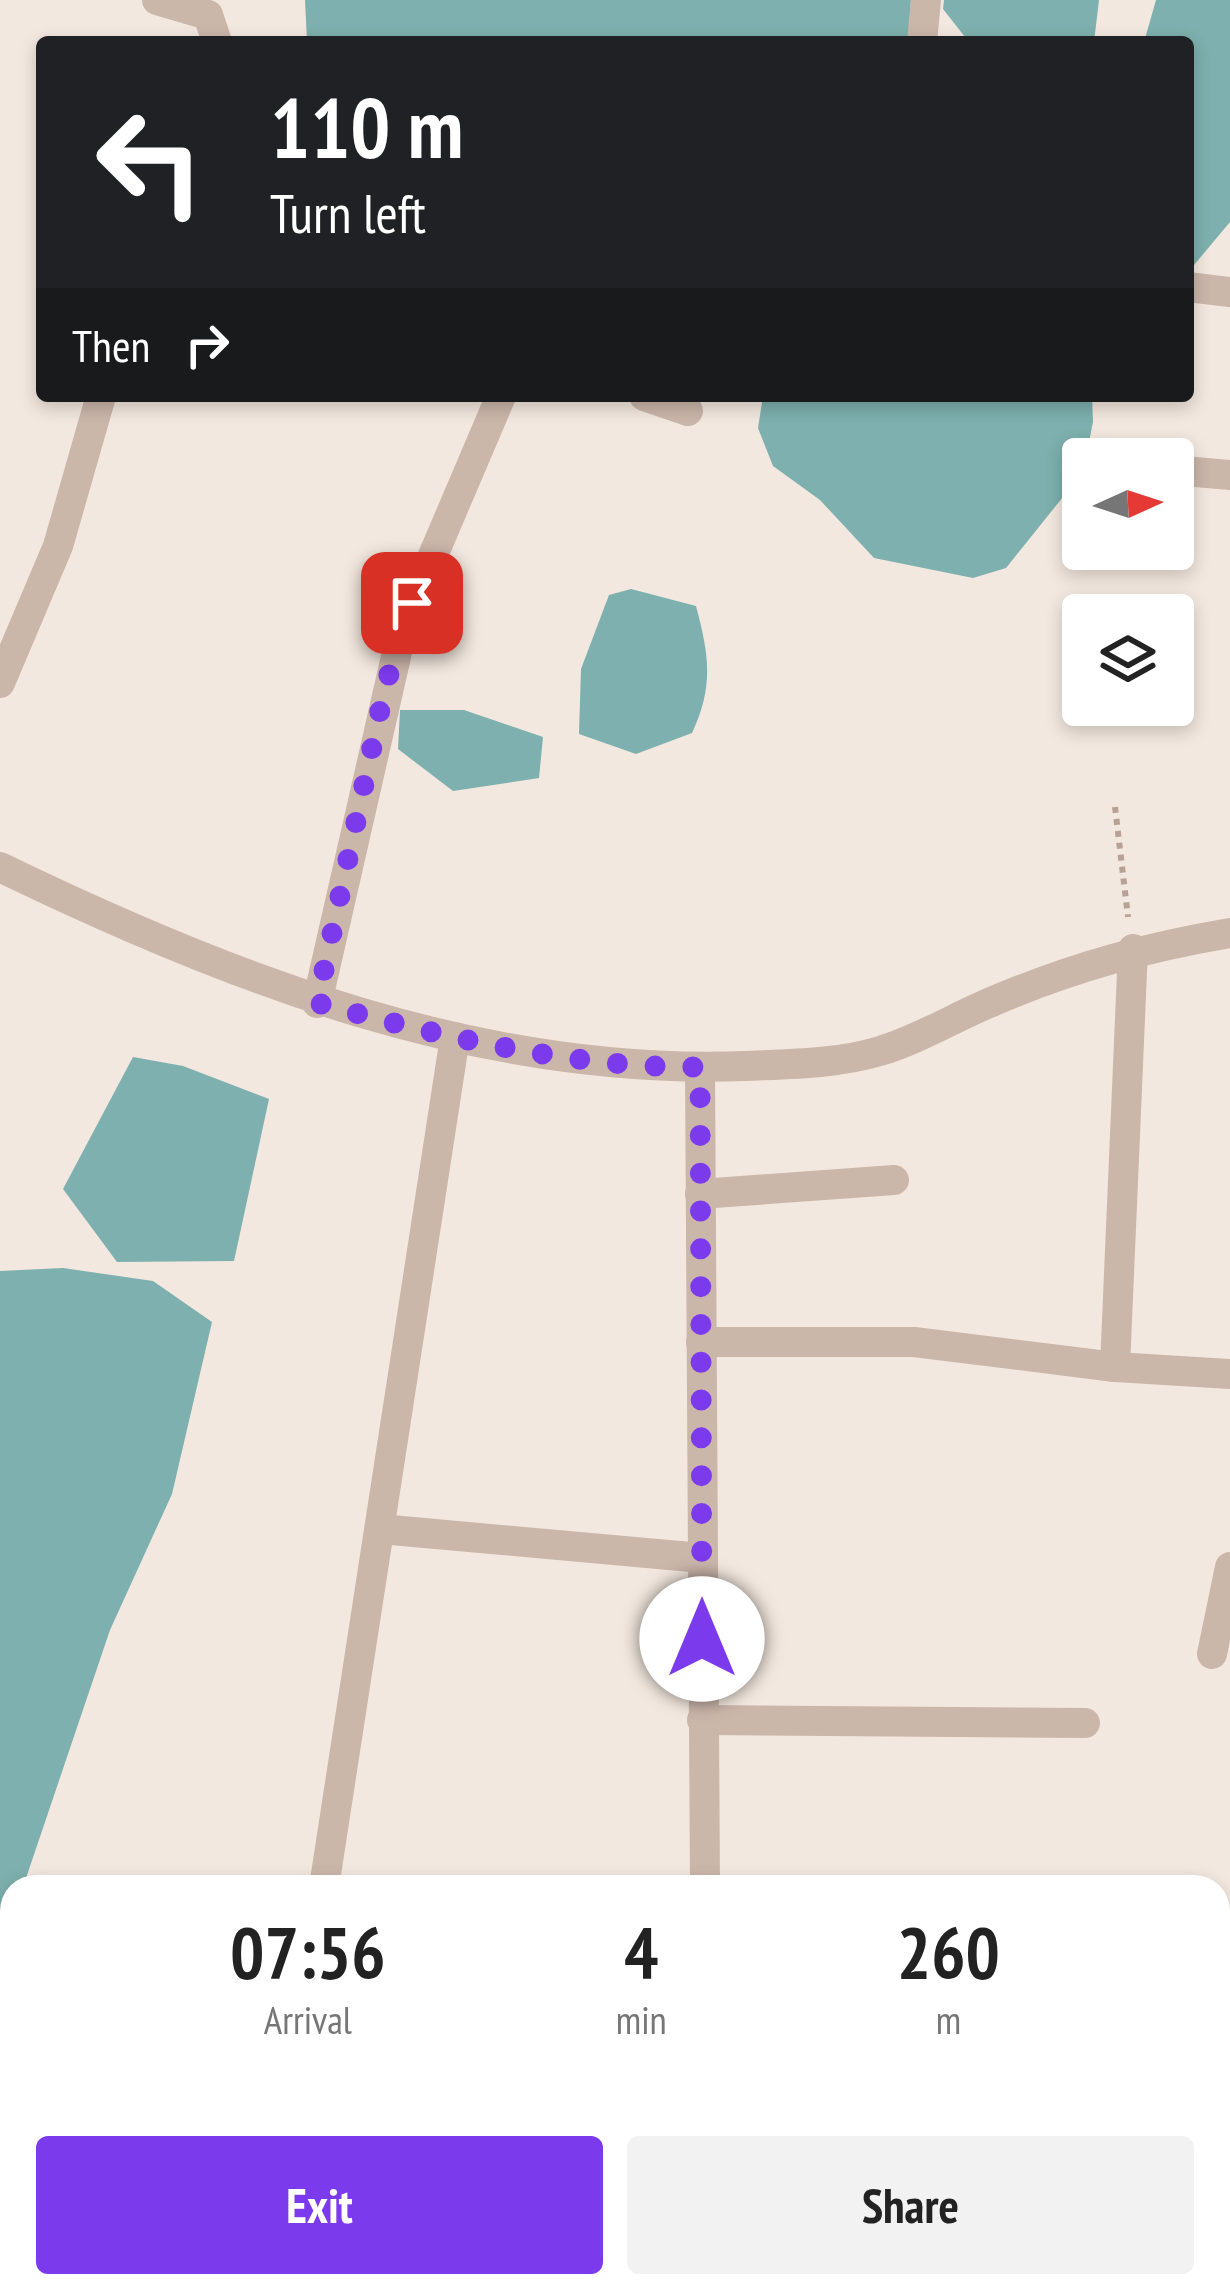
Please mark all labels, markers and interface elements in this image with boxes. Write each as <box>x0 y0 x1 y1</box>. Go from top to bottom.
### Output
text: 110 m <box>270 72 463 181</box>
icon: left <box>72 84 228 240</box>
text: Turn left <box>270 178 426 248</box>
icon: right <box>174 312 240 378</box>
text: Then <box>72 316 150 374</box>
north arrow <box>1062 438 1194 570</box>
map controls <box>1062 438 1194 726</box>
pin <box>361 552 463 654</box>
icon: arrive <box>379 570 445 636</box>
button: layers <box>1062 594 1194 726</box>
position arrow <box>639 1576 765 1702</box>
text: 07:56 <box>230 1905 386 1998</box>
text: 4 <box>624 1905 658 1998</box>
text: 260 <box>897 1905 1000 1998</box>
text: Arrival <box>264 1994 352 2045</box>
text: min <box>616 1994 667 2045</box>
text: m <box>936 1994 961 2045</box>
button: Exit <box>36 2136 603 2274</box>
button: Share <box>627 2136 1194 2274</box>

